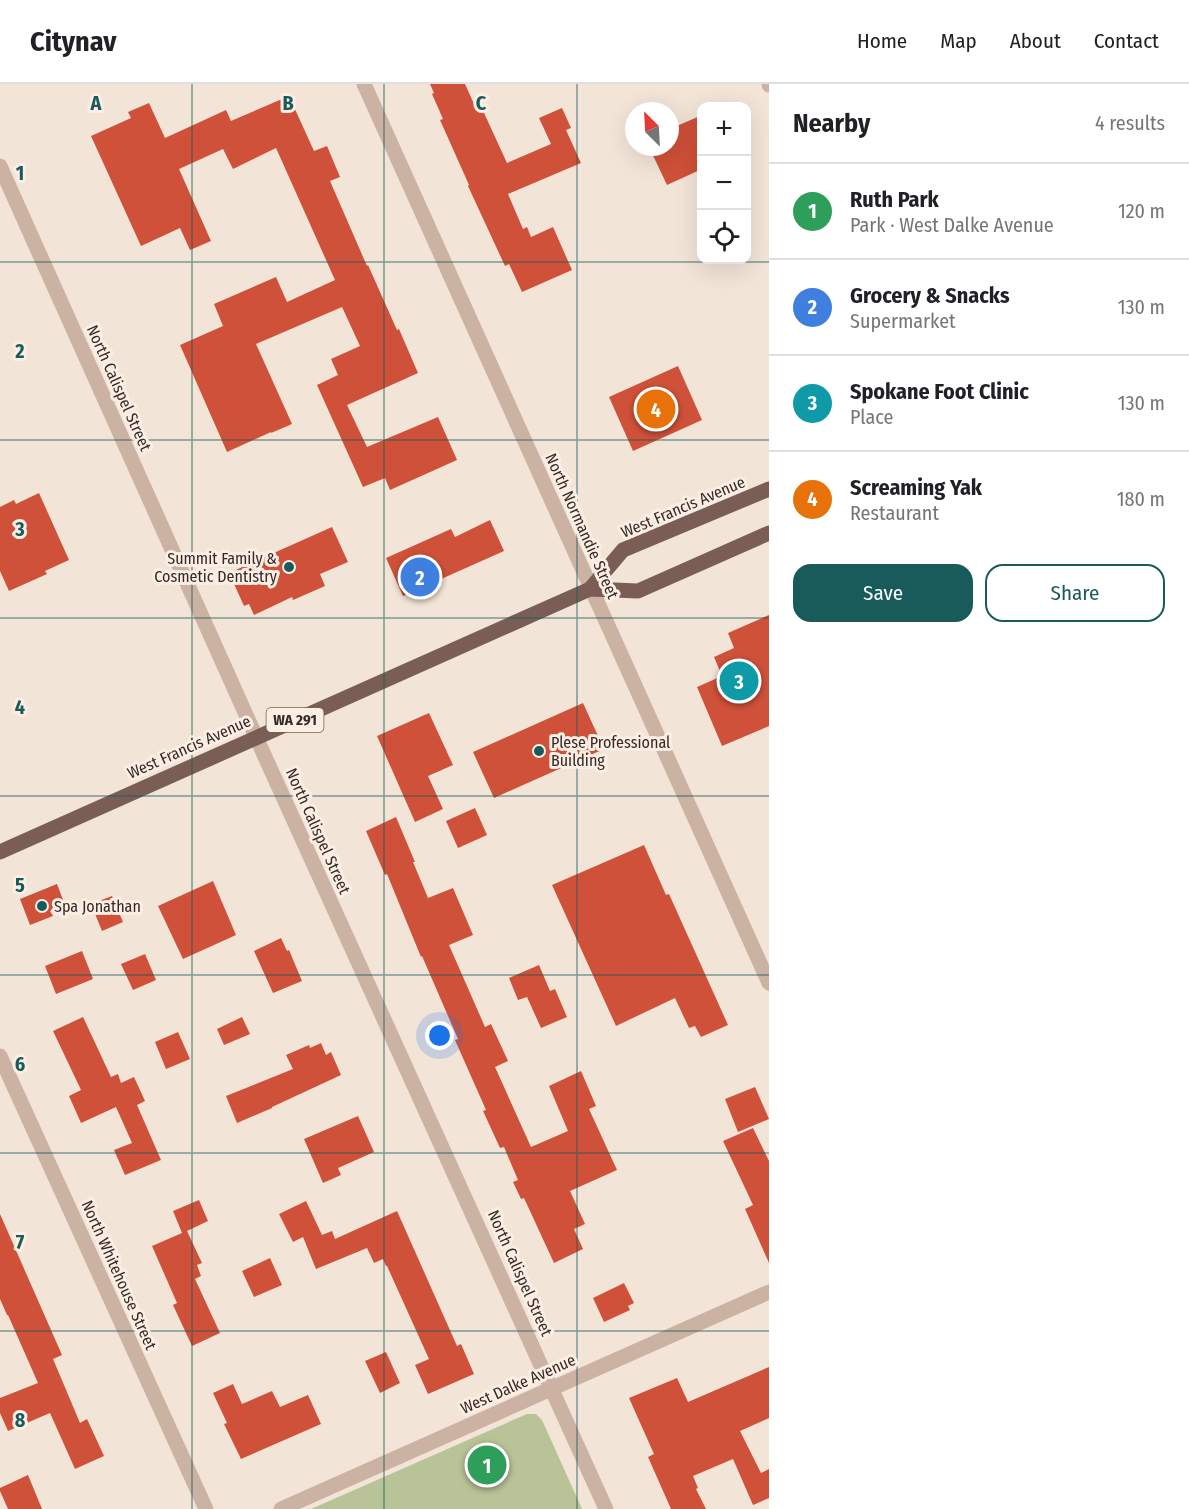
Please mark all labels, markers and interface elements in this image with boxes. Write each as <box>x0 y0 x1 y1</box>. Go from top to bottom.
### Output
text: Citynav <box>30 25 116 58</box>
text: Home <box>857 28 907 54</box>
text: Map <box>940 28 977 54</box>
text: About <box>1010 28 1061 54</box>
text: Contact <box>1094 28 1159 54</box>
text: A <box>90 91 103 115</box>
text: B <box>282 91 294 115</box>
text: C <box>476 91 487 115</box>
north arrow <box>625 102 679 156</box>
map controls <box>697 102 751 264</box>
button: + <box>697 102 751 156</box>
text: Nearby <box>793 108 870 139</box>
text: 4 results <box>1095 111 1165 135</box>
button: − <box>697 156 751 210</box>
text: 1 <box>16 161 24 185</box>
text: Ruth Park <box>850 186 939 213</box>
text: 1 <box>808 199 817 223</box>
text: 120 m <box>1118 199 1165 223</box>
button: locate <box>697 210 751 264</box>
text: Park · West Dalke Avenue <box>850 213 1054 237</box>
text: Grocery & Snacks <box>850 282 1010 309</box>
text: 2 <box>808 295 817 319</box>
text: 130 m <box>1118 295 1165 319</box>
text: Supermarket <box>850 309 956 333</box>
street label: North Calispel Street <box>83 322 156 455</box>
text: 2 <box>14 339 25 363</box>
text: Spokane Foot Clinic <box>850 378 1029 405</box>
pin: 4 <box>636 386 676 432</box>
text: 3 <box>808 391 817 415</box>
text: 130 m <box>1118 391 1165 415</box>
text: Place <box>850 405 893 429</box>
street label: North Normandie Street <box>541 450 623 602</box>
street label: West Francis Avenue <box>618 472 748 542</box>
text: Screaming Yak <box>850 474 982 501</box>
text: 4 <box>807 487 818 511</box>
text: 180 m <box>1117 487 1165 511</box>
text: Restaurant <box>850 501 939 525</box>
text: 3 <box>14 517 25 541</box>
place label: Summit Family & Cosmetic Dentistry <box>154 549 278 586</box>
pin: 2 <box>400 554 440 600</box>
marker: Summit Family & Cosmetic Dentistry <box>282 560 296 574</box>
button: Save <box>793 564 973 622</box>
button: Share <box>985 564 1165 622</box>
pin: 3 <box>720 658 758 704</box>
text: 4 <box>15 695 25 719</box>
road number: WA 291 <box>266 708 324 732</box>
street label: West Francis Avenue <box>124 711 254 783</box>
place label: Plese Professional Building <box>551 733 670 770</box>
marker: Plese Professional Building <box>532 744 546 758</box>
street label: North Calispel Street <box>282 765 355 898</box>
text: 5 <box>15 873 25 897</box>
place label: Spa Jonathan <box>54 897 141 916</box>
marker: Spa Jonathan <box>35 899 49 913</box>
your location <box>425 1021 454 1050</box>
text: 6 <box>15 1052 25 1076</box>
street label: North Whitehouse Street <box>77 1197 161 1353</box>
street label: North Calispel Street <box>484 1207 557 1340</box>
text: 7 <box>16 1230 25 1254</box>
street label: West Dalke Avenue <box>458 1350 578 1418</box>
text: 8 <box>15 1408 26 1432</box>
pin: 1 <box>468 1442 506 1488</box>

